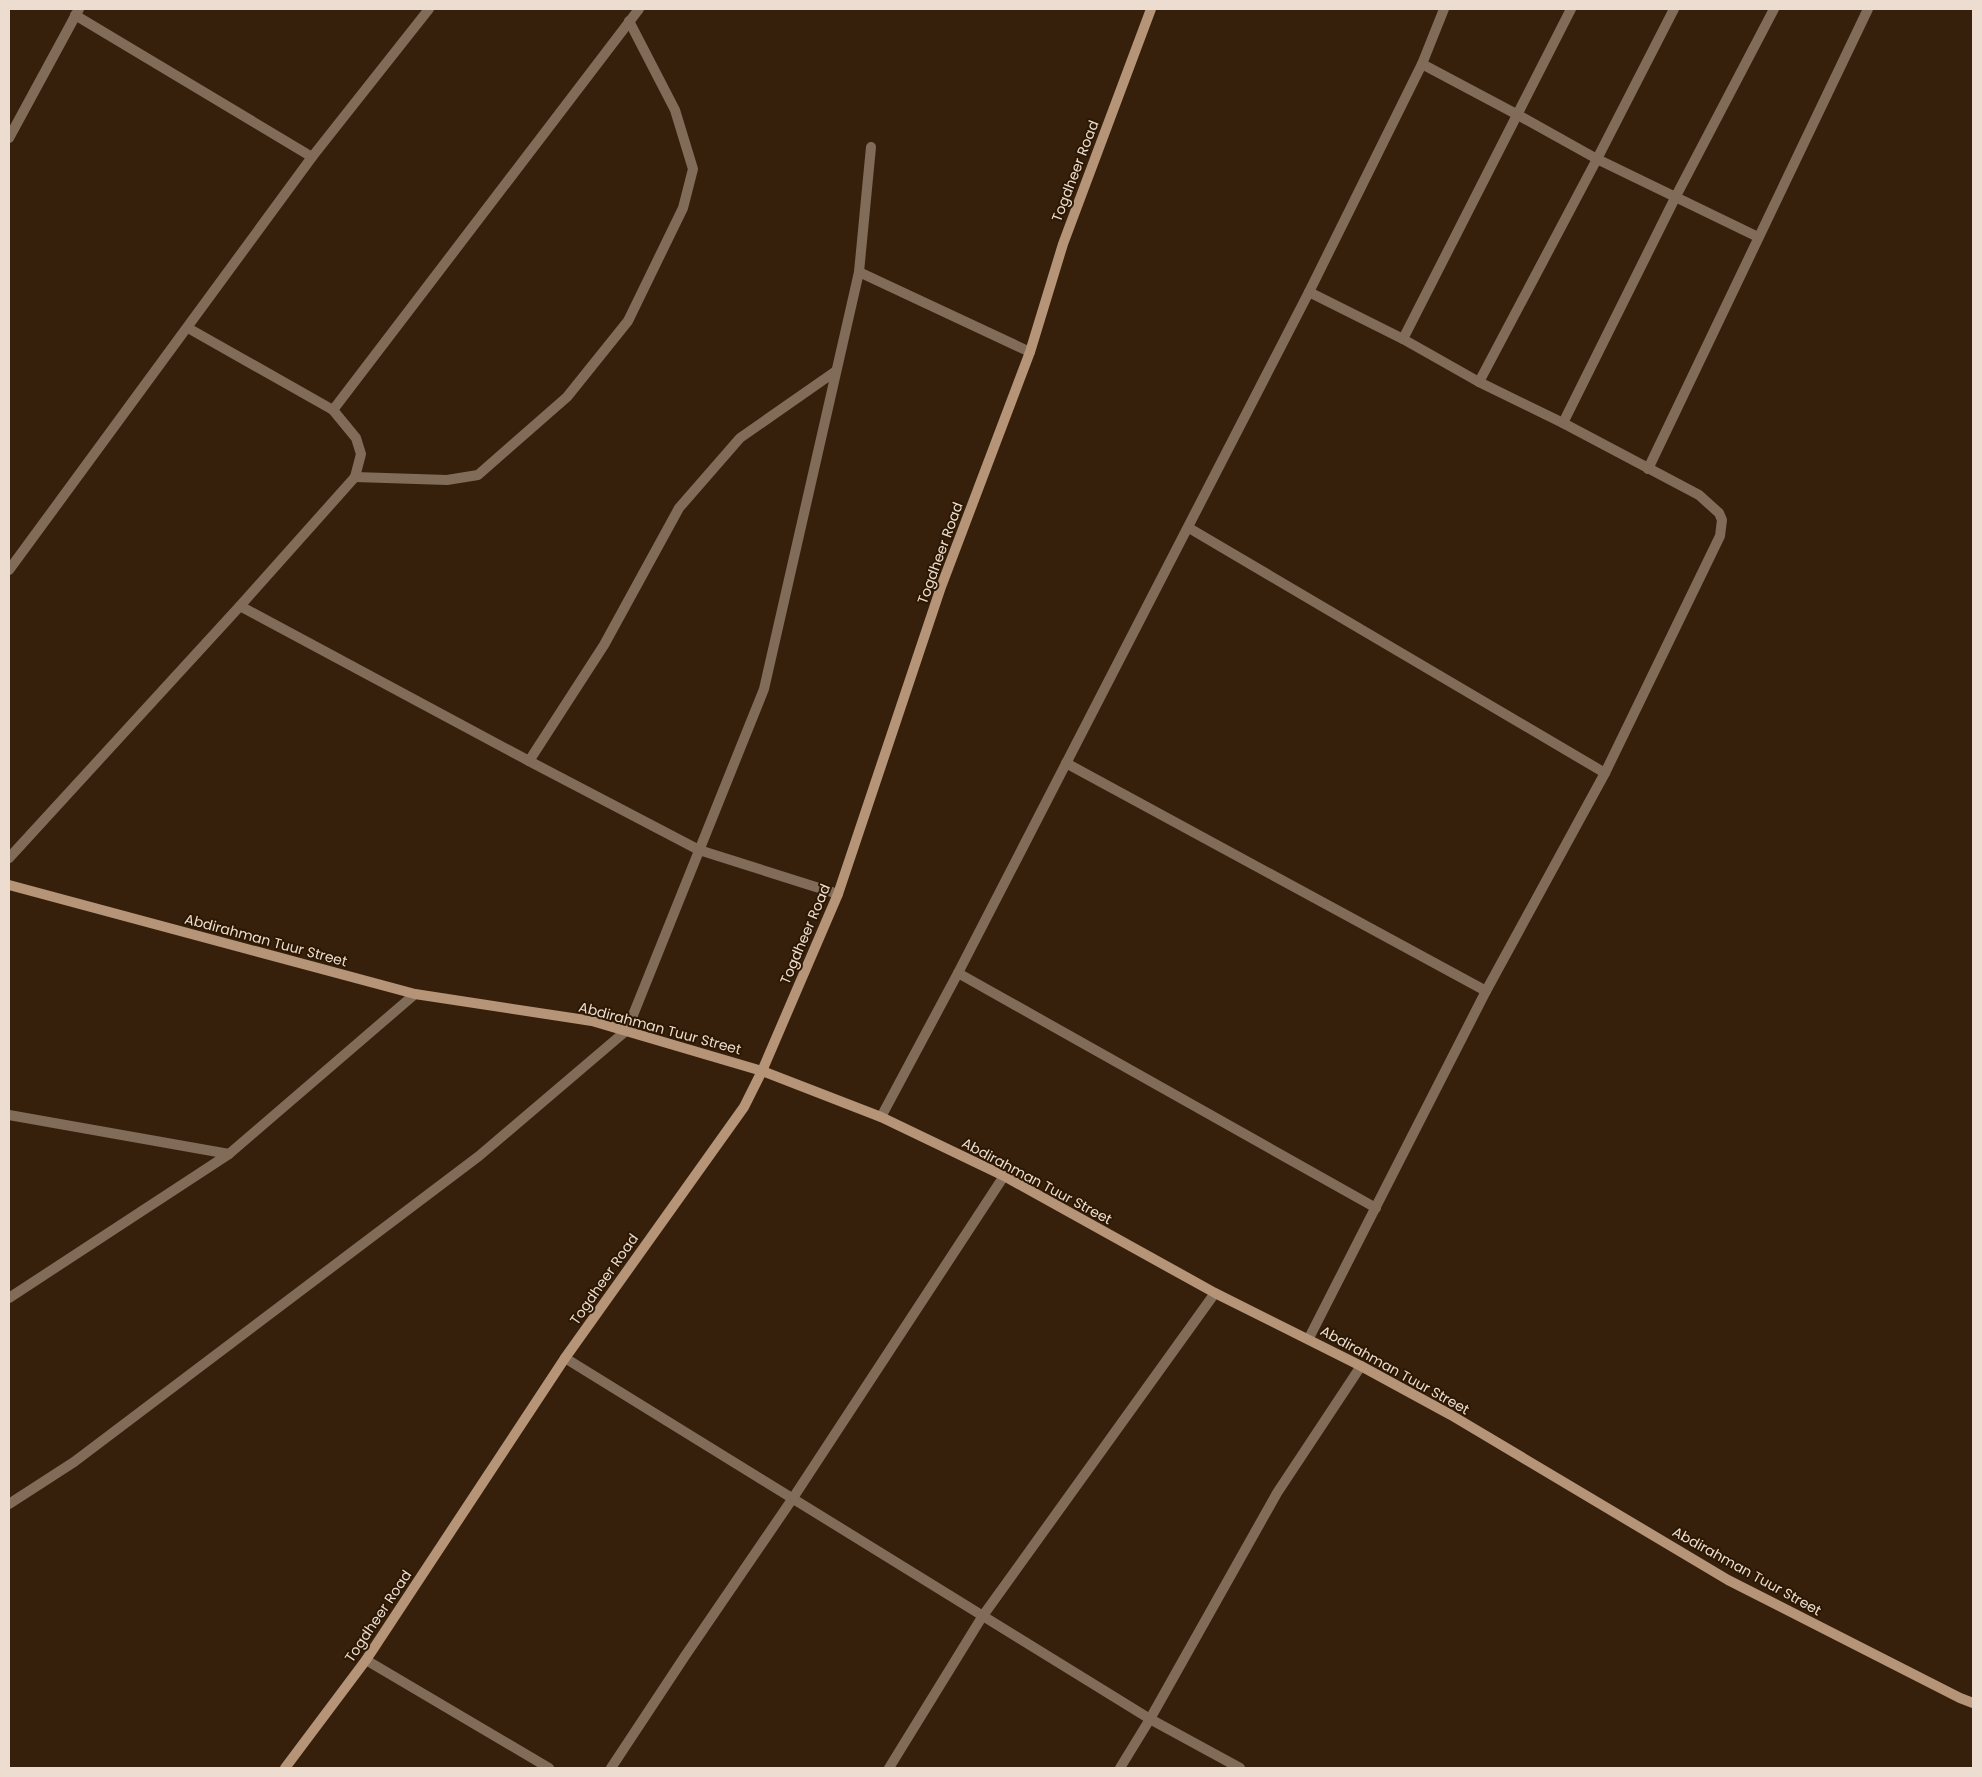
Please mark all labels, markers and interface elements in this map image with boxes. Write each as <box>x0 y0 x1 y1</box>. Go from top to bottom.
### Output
street label: Togdheer Road <box>1046 117 1104 225</box>
street label: Togdheer Road <box>912 499 968 607</box>
street label: Togdheer Road <box>775 881 835 987</box>
street label: Abdirahman Tuur Street <box>183 909 349 971</box>
street label: Abdirahman Tuur Street <box>577 997 743 1059</box>
street label: Abdirahman Tuur Street <box>958 1133 1116 1229</box>
street label: Togdheer Road <box>565 1229 643 1329</box>
street label: Abdirahman Tuur Street <box>1317 1321 1473 1419</box>
street label: Abdirahman Tuur Street <box>1669 1522 1825 1620</box>
street label: Togdheer Road <box>340 1566 416 1666</box>

